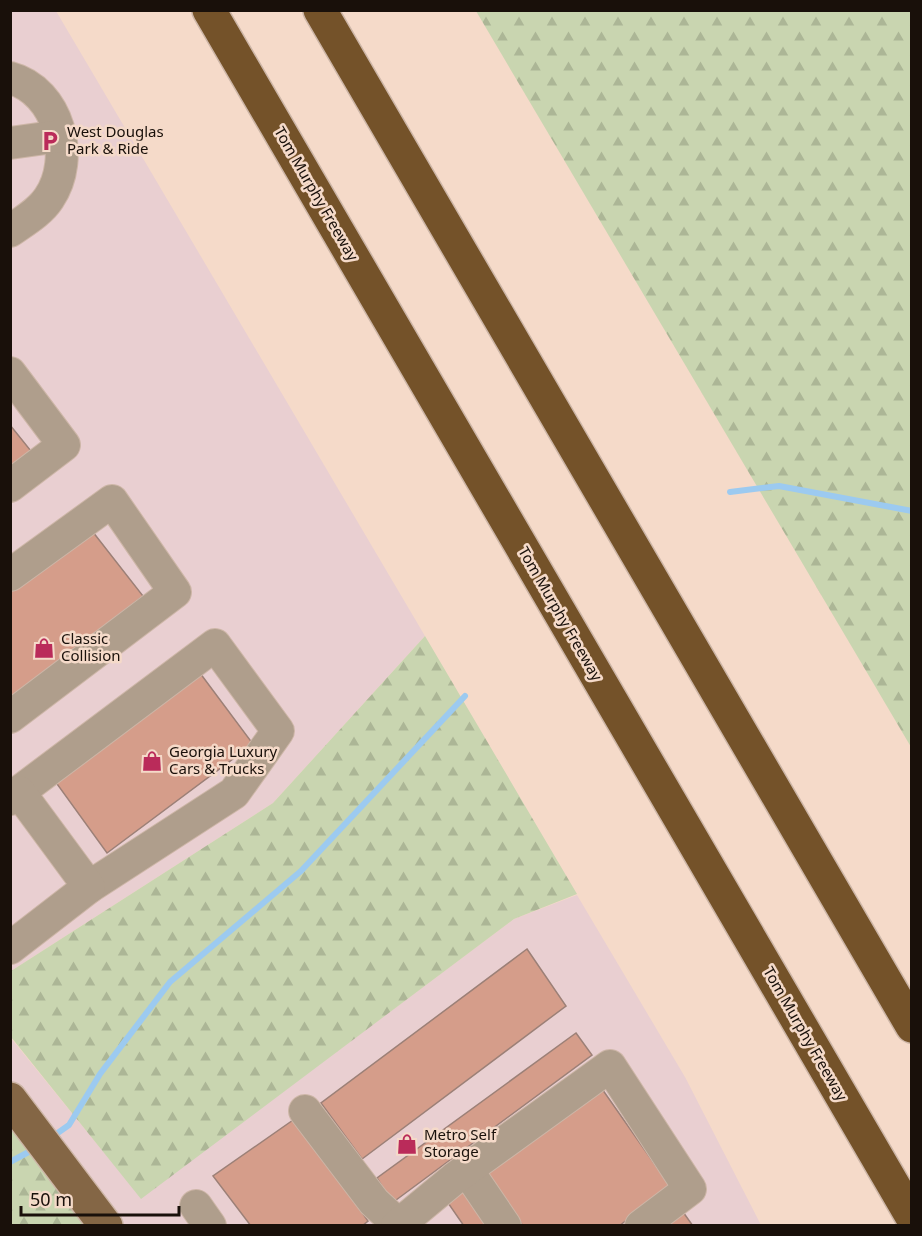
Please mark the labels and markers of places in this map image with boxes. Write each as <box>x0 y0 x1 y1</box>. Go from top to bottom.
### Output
place label: West Douglas Park & Ride <box>67 121 164 158</box>
parking icon: West Douglas Park & Ride <box>38 129 62 153</box>
place label: Classic Collision <box>61 628 121 665</box>
shop icon: Classic Collision <box>32 636 56 660</box>
place label: Georgia Luxury Cars & Trucks <box>169 741 277 778</box>
shop icon: Georgia Luxury Cars & Trucks <box>140 749 164 773</box>
place label: Metro Self Storage <box>424 1124 497 1161</box>
shop icon: Metro Self Storage <box>395 1132 419 1156</box>

